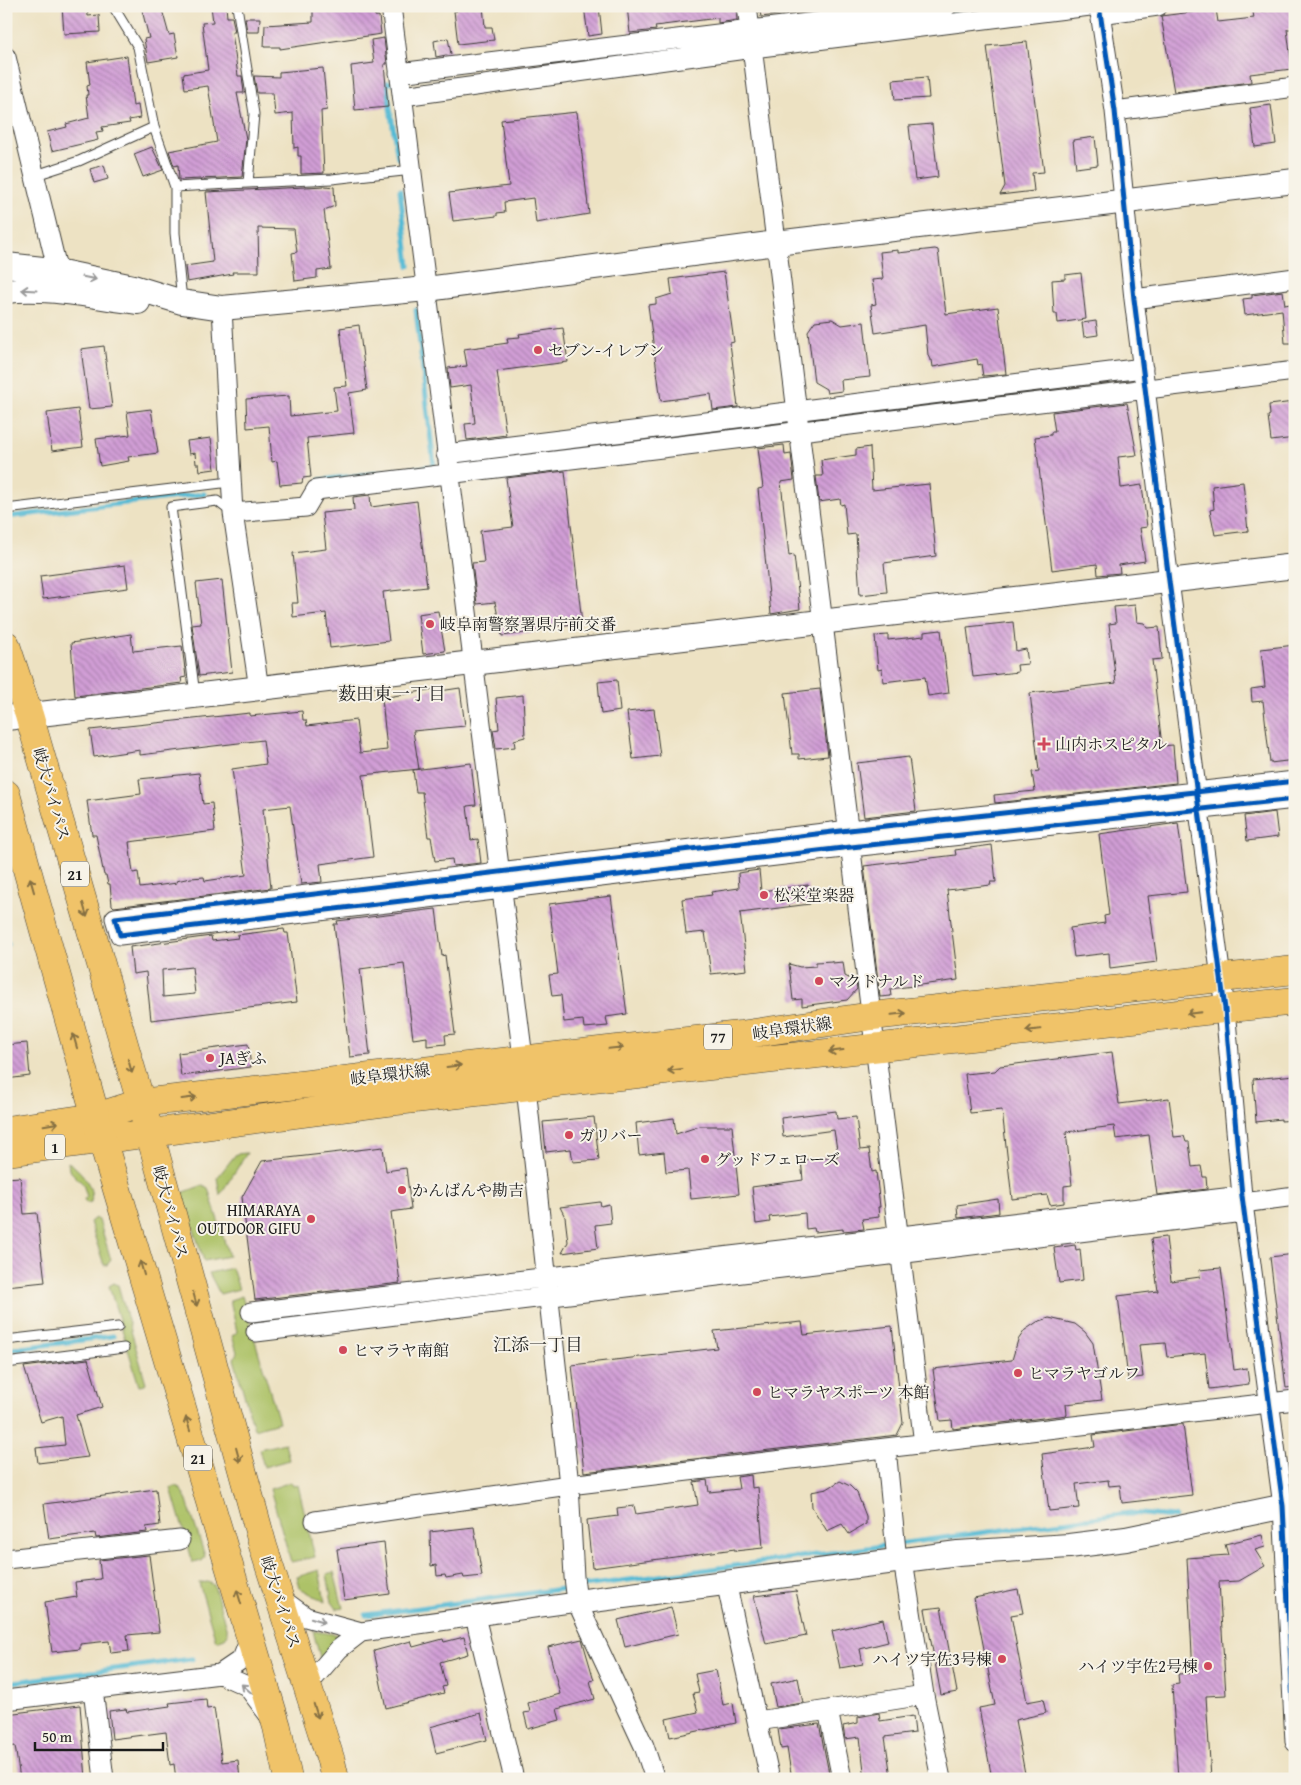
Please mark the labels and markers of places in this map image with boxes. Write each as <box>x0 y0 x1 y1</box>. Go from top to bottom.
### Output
place label: セブン-イレブン <box>548 338 664 362</box>
marker: セブン-イレブン <box>532 344 544 356</box>
place label: 岐阜南警察署県庁前交番 <box>440 612 616 636</box>
marker: 岐阜南警察署県庁前交番 <box>424 618 436 630</box>
place label: 山内ホスピタル <box>1055 732 1167 756</box>
marker: 山内ホスピタル <box>1037 737 1051 751</box>
place label: 松栄堂楽器 <box>774 883 854 907</box>
marker: 松栄堂楽器 <box>758 889 770 901</box>
place label: マクドナルド <box>829 969 924 993</box>
marker: マクドナルド <box>813 975 825 987</box>
place label: JAぎふ <box>218 1046 267 1070</box>
marker: JAぎふ <box>204 1052 216 1064</box>
place label: ガリバー <box>579 1123 643 1147</box>
marker: ガリバー <box>563 1129 575 1141</box>
place label: グッドフェローズ <box>715 1147 840 1171</box>
marker: グッドフェローズ <box>699 1153 711 1165</box>
place label: かんばんや勘吉 <box>412 1178 524 1202</box>
marker: かんばんや勘吉 <box>396 1184 408 1196</box>
place label: HIMARAYA OUTDOOR GIFU <box>197 1198 301 1240</box>
marker: HIMARAYA OUTDOOR GIFU <box>305 1213 317 1225</box>
place label: ヒマラヤ南館 <box>353 1338 449 1362</box>
marker: ヒマラヤ南館 <box>337 1344 349 1356</box>
place label: ヒマラヤゴルフ <box>1028 1361 1140 1385</box>
marker: ヒマラヤゴルフ <box>1012 1367 1024 1379</box>
place label: ヒマラヤスポーツ 本館 <box>767 1380 930 1404</box>
marker: ヒマラヤスポーツ 本館 <box>751 1386 763 1398</box>
place label: ハイツ宇佐3号棟 <box>872 1647 992 1671</box>
marker: ハイツ宇佐3号棟 <box>996 1653 1008 1665</box>
place label: ハイツ宇佐2号棟 <box>1078 1654 1198 1678</box>
marker: ハイツ宇佐2号棟 <box>1202 1660 1214 1672</box>

